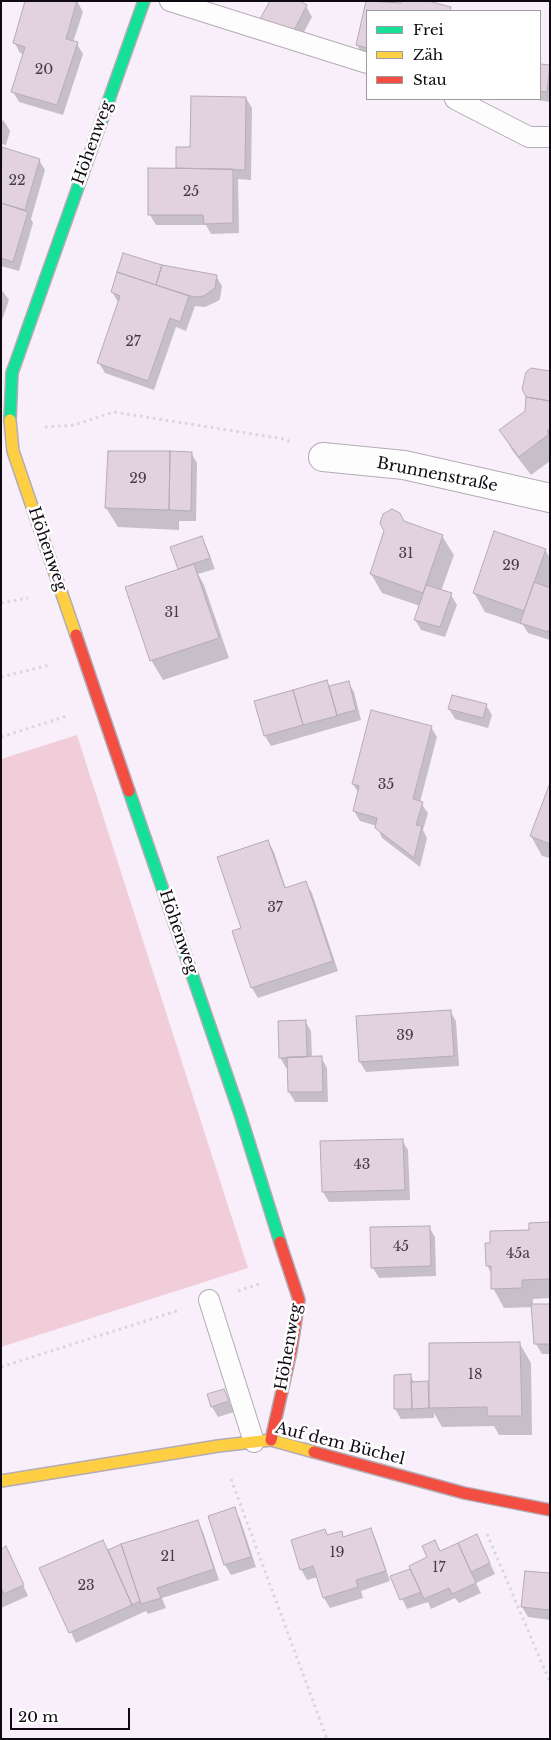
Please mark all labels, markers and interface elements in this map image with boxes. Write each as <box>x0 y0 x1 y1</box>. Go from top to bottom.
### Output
legend <box>366 10 541 100</box>
text: Frei <box>413 20 444 39</box>
text: Zäh <box>413 45 443 64</box>
house number: 20 <box>35 62 53 78</box>
text: Stau <box>413 70 447 89</box>
street label: Höhenweg <box>69 98 117 188</box>
house number: 22 <box>8 173 26 189</box>
house number: 25 <box>183 184 199 200</box>
house number: 27 <box>125 334 141 350</box>
street label: Brunnenstraße <box>375 454 499 496</box>
house number: 29 <box>129 471 147 487</box>
street label: Höhenweg <box>24 504 70 594</box>
house number: 31 <box>399 546 413 562</box>
house number: 29 <box>502 558 520 574</box>
house number: 31 <box>165 605 179 621</box>
house number: 35 <box>378 777 394 793</box>
street label: Höhenweg <box>155 887 201 977</box>
house number: 37 <box>267 900 283 916</box>
house number: 39 <box>396 1028 414 1044</box>
house number: 43 <box>354 1157 370 1173</box>
house number: 45 <box>393 1239 409 1255</box>
house number: 45a <box>506 1246 530 1262</box>
street label: Höhenweg <box>272 1302 306 1392</box>
house number: 18 <box>468 1367 482 1383</box>
street label: Auf dem Büchel <box>273 1419 407 1469</box>
house number: 19 <box>329 1545 345 1561</box>
house number: 21 <box>161 1549 175 1565</box>
house number: 17 <box>432 1560 446 1576</box>
house number: 23 <box>77 1578 95 1594</box>
scale bar <box>12 1698 132 1730</box>
text: 20 m <box>18 1707 58 1726</box>

